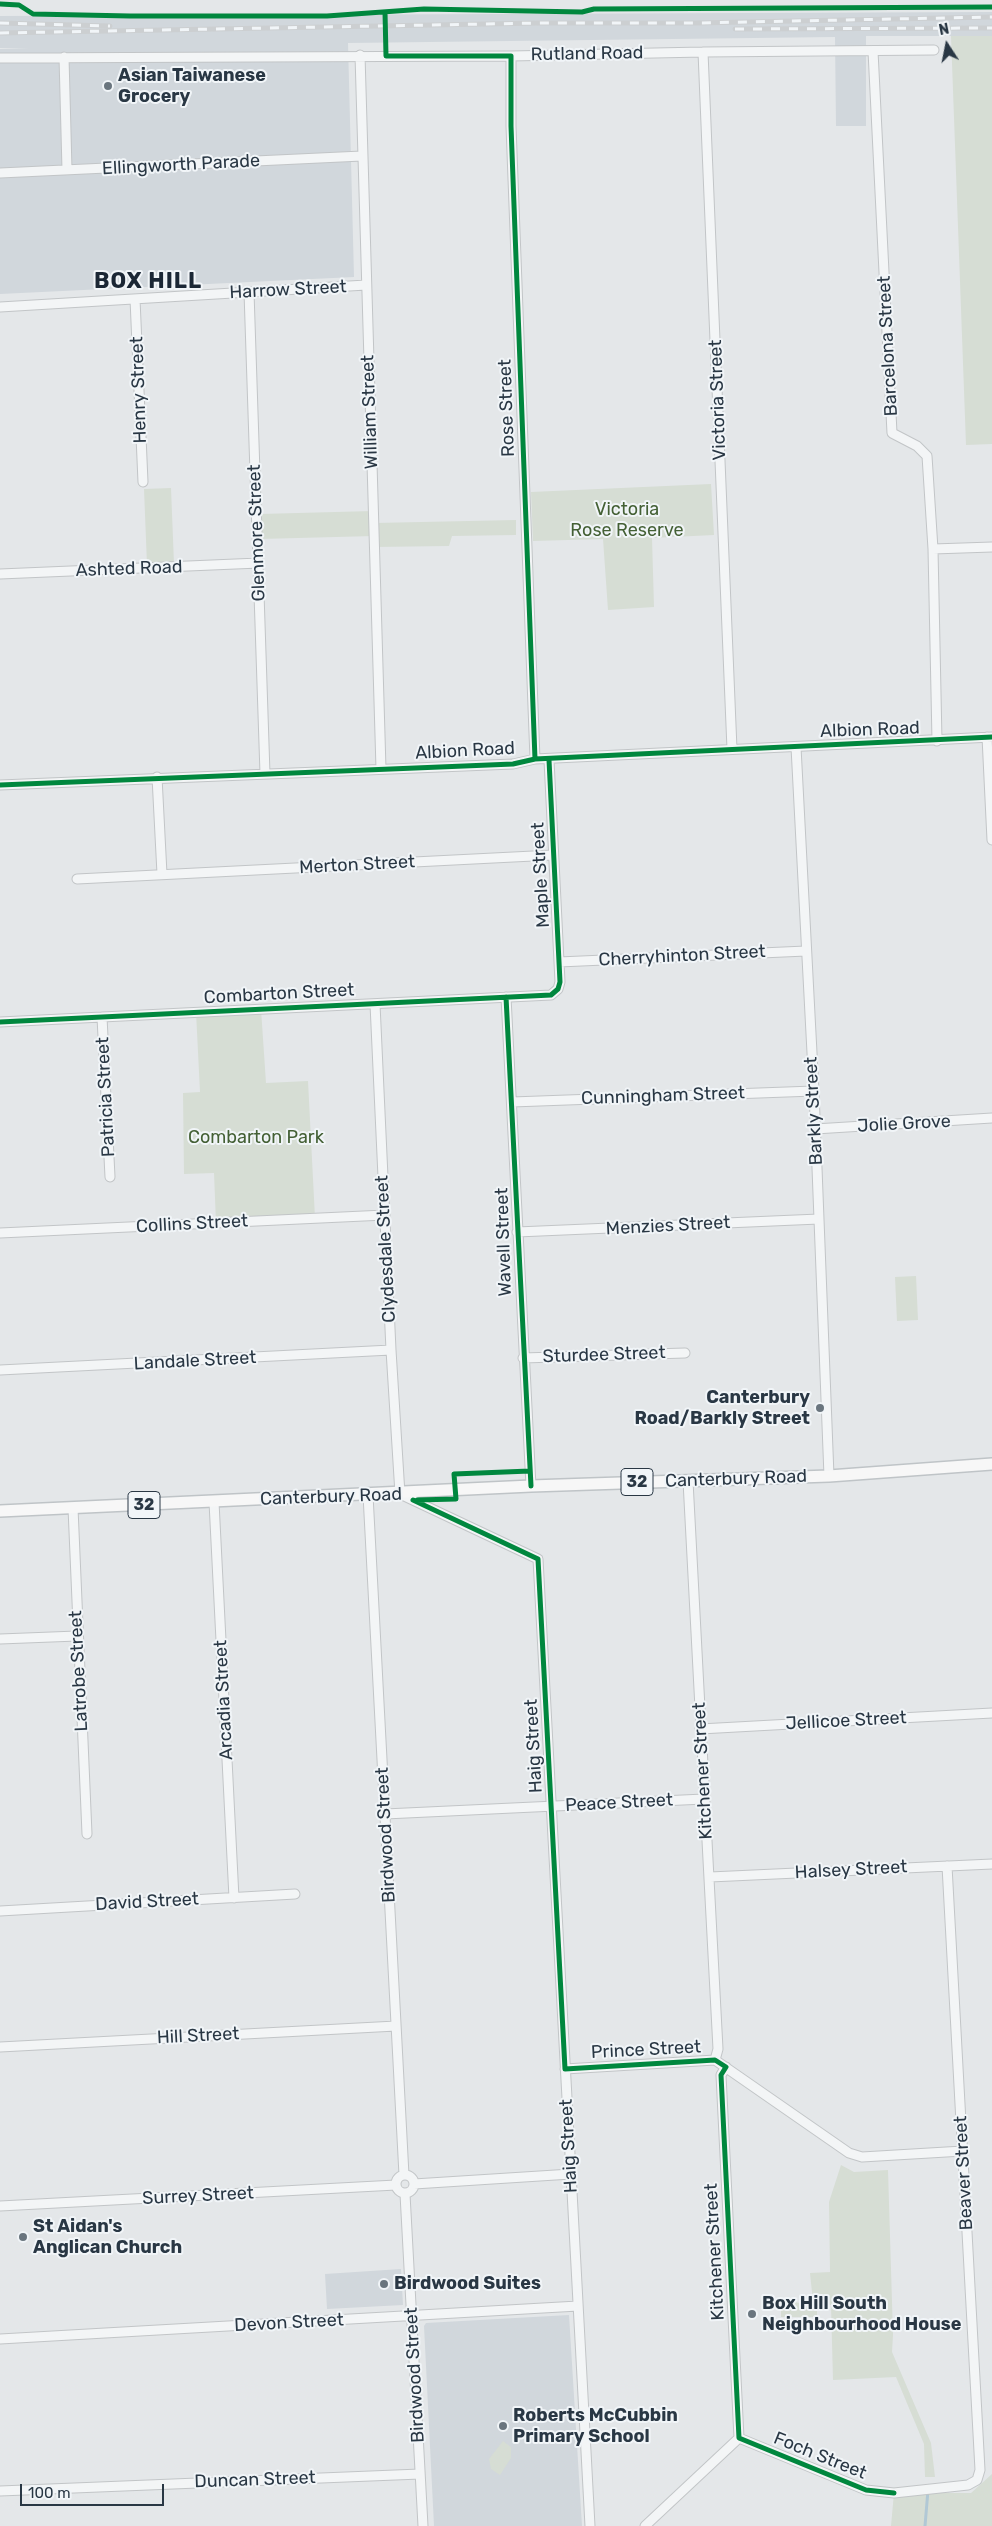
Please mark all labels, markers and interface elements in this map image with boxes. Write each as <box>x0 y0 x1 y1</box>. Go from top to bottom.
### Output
north arrow <box>922 20 972 70</box>
text: N <box>937 20 951 39</box>
street label: Rutland Road <box>530 42 644 66</box>
place label: Asian Taiwanese Grocery <box>118 65 266 108</box>
marker: Asian Taiwanese Grocery <box>102 80 114 92</box>
street label: Ellingworth Parade <box>101 150 261 180</box>
district label: BOX HILL <box>93 269 203 295</box>
street label: Barcelona Street <box>874 275 902 417</box>
street label: Harrow Street <box>229 276 347 304</box>
street label: Henry Street <box>126 336 152 444</box>
street label: Victoria Street <box>705 339 731 461</box>
street label: William Street <box>357 355 383 469</box>
street label: Rose Street <box>495 359 519 457</box>
street label: Glenmore Street <box>244 464 270 602</box>
park label: Victoria Rose Reserve <box>570 499 684 542</box>
street label: Ashted Road <box>75 556 183 582</box>
street label: Albion Road <box>820 717 920 743</box>
street label: Albion Road <box>415 738 515 764</box>
street label: Maple Street <box>527 822 555 928</box>
street label: Merton Street <box>299 851 415 879</box>
street label: Cherryhinton Street <box>598 941 766 971</box>
street label: Combarton Street <box>203 979 355 1009</box>
street label: Patricia Street <box>92 1036 120 1158</box>
street label: Barkly Street <box>800 1056 828 1166</box>
street label: Cunningham Street <box>581 1082 745 1110</box>
street label: Jolie Grove <box>857 1111 951 1137</box>
park label: Combarton Park <box>188 1127 324 1149</box>
street label: Clydesdale Street <box>371 1175 401 1323</box>
street label: Wavell Street <box>491 1187 517 1297</box>
street label: Collins Street <box>136 1210 248 1238</box>
street label: Menzies Street <box>605 1212 731 1240</box>
street label: Sturdee Street <box>542 1342 666 1368</box>
street label: Landale Street <box>133 1347 257 1375</box>
place label: Canterbury Road/Barkly Street <box>634 1387 810 1430</box>
marker: Canterbury Road/Barkly Street <box>814 1402 826 1414</box>
street label: Canterbury Road <box>665 1466 807 1492</box>
road number: 32 <box>621 1468 653 1495</box>
street label: Canterbury Road <box>260 1484 402 1510</box>
road number: 32 <box>128 1492 160 1518</box>
street label: Latrobe Street <box>65 1610 93 1732</box>
street label: Arcadia Street <box>210 1639 238 1761</box>
street label: Haig Street <box>521 1698 547 1794</box>
street label: Kitchener Street <box>689 1702 717 1840</box>
street label: Jellicoe Street <box>785 1707 907 1735</box>
street label: Birdwood Street <box>372 1767 400 1903</box>
street label: Peace Street <box>565 1789 673 1817</box>
street label: Halsey Street <box>794 1856 908 1884</box>
street label: David Street <box>95 1889 199 1915</box>
street label: Hill Street <box>156 2023 240 2049</box>
street label: Prince Street <box>590 2036 702 2064</box>
street label: Haig Street <box>556 2098 582 2194</box>
street label: Beaver Street <box>950 2115 978 2231</box>
street label: Surrey Street <box>142 2182 254 2210</box>
street label: Kitchener Street <box>701 2183 729 2321</box>
place label: St Aidan's Anglican Church <box>33 2216 182 2258</box>
marker: St Aidan's Anglican Church <box>17 2231 29 2243</box>
place label: Birdwood Suites <box>394 2273 541 2295</box>
marker: Birdwood Suites <box>378 2278 390 2290</box>
place label: Box Hill South Neighbourhood House <box>762 2293 961 2336</box>
street label: Birdwood Street <box>401 2307 429 2443</box>
marker: Box Hill South Neighbourhood House <box>746 2308 758 2320</box>
street label: Devon Street <box>234 2309 344 2337</box>
place label: Roberts McCubbin Primary School <box>513 2405 678 2448</box>
marker: Roberts McCubbin Primary School <box>497 2420 509 2432</box>
street label: Foch Street <box>771 2428 869 2484</box>
street label: Duncan Street <box>194 2467 316 2493</box>
scale bar <box>22 2474 166 2506</box>
text: 100 m <box>28 2484 70 2502</box>

